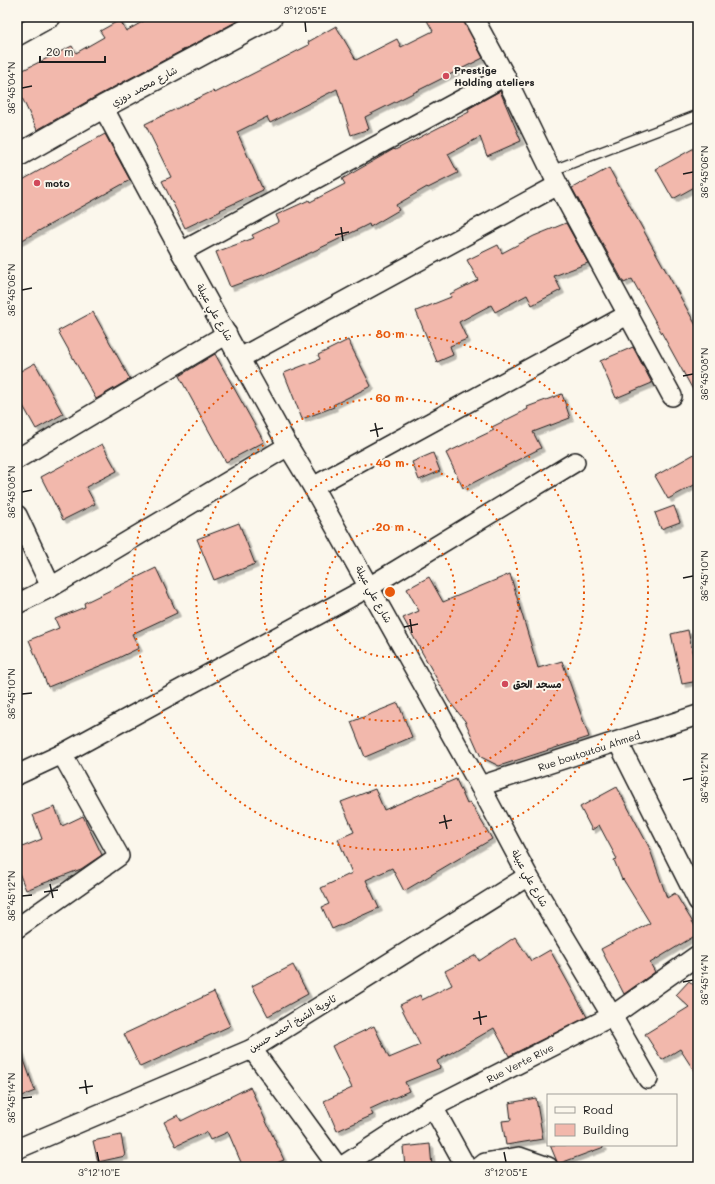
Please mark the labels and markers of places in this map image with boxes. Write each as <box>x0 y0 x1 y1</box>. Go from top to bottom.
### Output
place label: Prestige Holding ateliers <box>454 63 535 89</box>
marker: Prestige Holding ateliers <box>441 71 451 81</box>
place label: moto <box>45 176 70 190</box>
marker: moto <box>32 178 42 188</box>
centre of rings <box>383 585 397 599</box>
place label: مسجد الحق <box>513 677 562 691</box>
marker: مسجد الحق <box>500 679 510 689</box>

